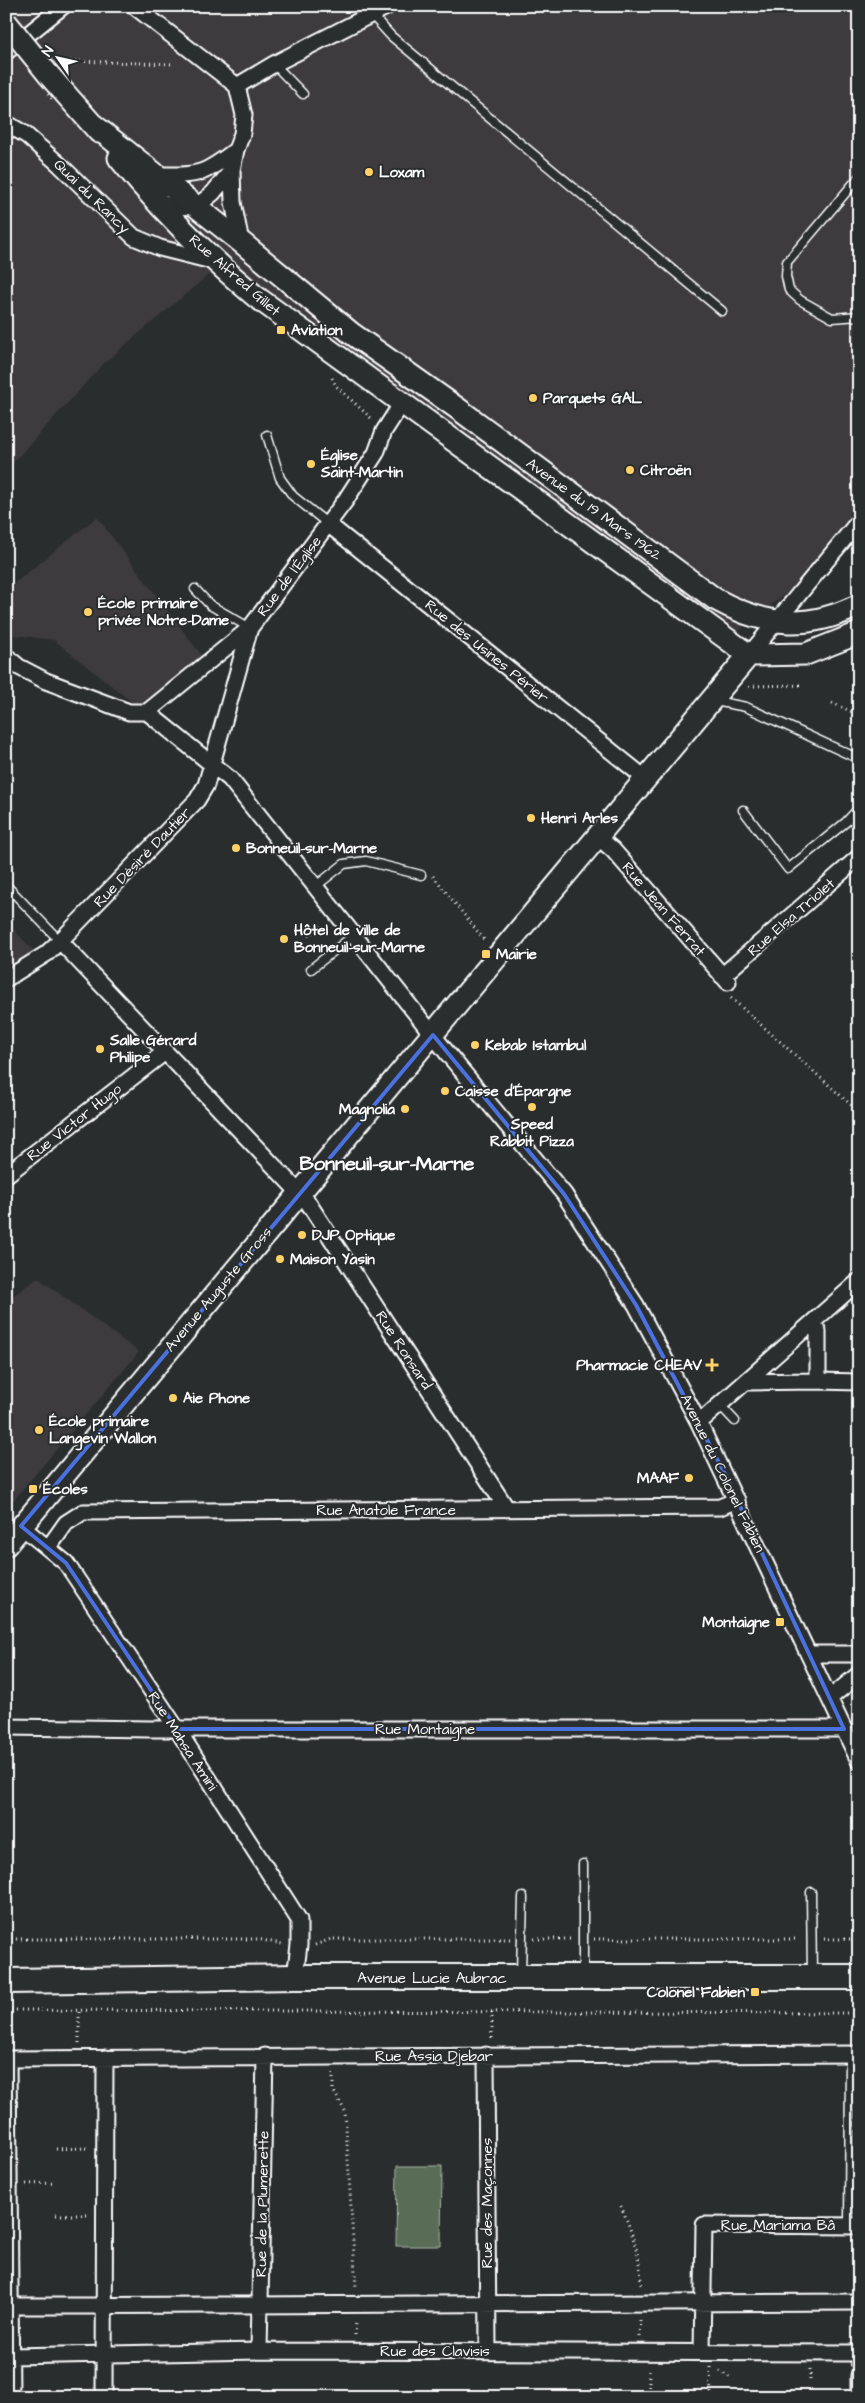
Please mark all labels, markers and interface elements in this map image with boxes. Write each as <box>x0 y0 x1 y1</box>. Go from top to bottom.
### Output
north arrow <box>32 32 82 82</box>
text: N <box>37 42 59 61</box>
street label: Quai du Rancy <box>48 154 135 239</box>
place label: Loxam <box>379 162 425 183</box>
marker: Loxam <box>363 166 375 178</box>
street label: Rue Alfred Gillet <box>184 230 285 321</box>
place label: Aviation <box>291 320 343 341</box>
marker: Aviation <box>275 324 287 336</box>
place label: Parquets GAL <box>543 388 643 409</box>
marker: Parquets GAL <box>527 392 539 404</box>
place label: Église Saint-Martin <box>320 445 403 483</box>
street label: Avenue du 19 Mars 1962 <box>522 453 666 566</box>
marker: Église Saint-Martin <box>305 458 317 470</box>
place label: Citroën <box>640 460 692 481</box>
marker: Citroën <box>624 464 636 476</box>
street label: Rue de l'Église <box>252 532 327 622</box>
place label: École primaire privée Notre-Dame <box>98 593 229 631</box>
street label: Rue des Usines Périer <box>420 595 553 708</box>
marker: École primaire privée Notre-Dame <box>82 606 94 618</box>
street label: Rue Désiré Dautier <box>89 803 196 912</box>
place label: Henri Arles <box>541 808 619 829</box>
marker: Henri Arles <box>525 812 537 824</box>
place label: Bonneuil-sur-Marne <box>246 838 377 859</box>
marker: Bonneuil-sur-Marne <box>230 842 242 854</box>
street label: Rue Jean Ferrat <box>617 858 710 961</box>
street label: Rue Elsa Triolet <box>743 873 840 961</box>
place label: Hôtel de ville de Bonneuil-sur-Marne <box>294 920 425 958</box>
marker: Hôtel de ville de Bonneuil-sur-Marne <box>278 933 290 945</box>
place label: Mairie <box>496 944 537 965</box>
marker: Mairie <box>480 948 492 960</box>
place label: Salle Gérard Philipe <box>109 1030 197 1068</box>
place label: Kebab Istambul <box>485 1035 587 1056</box>
marker: Kebab Istambul <box>469 1039 481 1051</box>
marker: Salle Gérard Philipe <box>94 1043 106 1055</box>
street label: Rue Victor Hugo <box>22 1078 127 1167</box>
place label: Caisse d'Épargne <box>455 1081 571 1104</box>
marker: Caisse d'Épargne <box>439 1085 451 1097</box>
place label: Magnolia <box>339 1099 395 1122</box>
marker: Speed Rabbit Pizza <box>526 1101 538 1113</box>
marker: Magnolia <box>399 1103 411 1115</box>
place label: Speed Rabbit Pizza <box>490 1114 574 1152</box>
district label: Bonneuil-sur-Marne <box>300 1150 475 1178</box>
street label: Avenue Auguste Gross <box>160 1222 278 1357</box>
place label: DJP Optique <box>312 1225 395 1246</box>
marker: DJP Optique <box>296 1229 308 1241</box>
place label: Maison Yasin <box>290 1249 375 1270</box>
marker: Maison Yasin <box>274 1253 286 1265</box>
street label: Rue Ronsard <box>370 1307 437 1394</box>
place label: Pharmacie CHEAV <box>576 1355 703 1376</box>
marker: Pharmacie CHEAV <box>706 1359 718 1371</box>
place label: Aie Phone <box>183 1388 250 1409</box>
street label: Avenue du Colonel Fabien <box>675 1390 770 1557</box>
marker: Aie Phone <box>167 1392 179 1404</box>
place label: École primaire Langevin Wallon <box>49 1411 157 1451</box>
marker: École primaire Langevin Wallon <box>33 1424 45 1436</box>
place label: MAAF <box>637 1468 680 1489</box>
marker: MAAF <box>683 1472 695 1484</box>
place label: Écoles <box>43 1479 88 1500</box>
marker: Écoles <box>27 1483 39 1495</box>
street label: Rue Anatole France <box>316 1500 456 1521</box>
place label: Montaigne <box>702 1612 770 1635</box>
marker: Montaigne <box>774 1616 786 1628</box>
street label: Rue Mahsa Amini <box>143 1688 223 1796</box>
street label: Rue Montaigne <box>375 1719 475 1741</box>
street label: Avenue Lucie Aubrac <box>357 1968 507 1989</box>
place label: Colonel Fabien <box>647 1982 745 2003</box>
marker: Colonel Fabien <box>749 1986 761 1998</box>
street label: Rue Assia Djebar <box>375 2046 493 2067</box>
street label: Rue de la Plumerette <box>251 2131 274 2277</box>
street label: Rue des Maçonnes <box>477 2137 498 2268</box>
street label: Rue Mariama Bâ <box>721 2215 835 2236</box>
street label: Rue des Clavisis <box>380 2341 490 2362</box>

